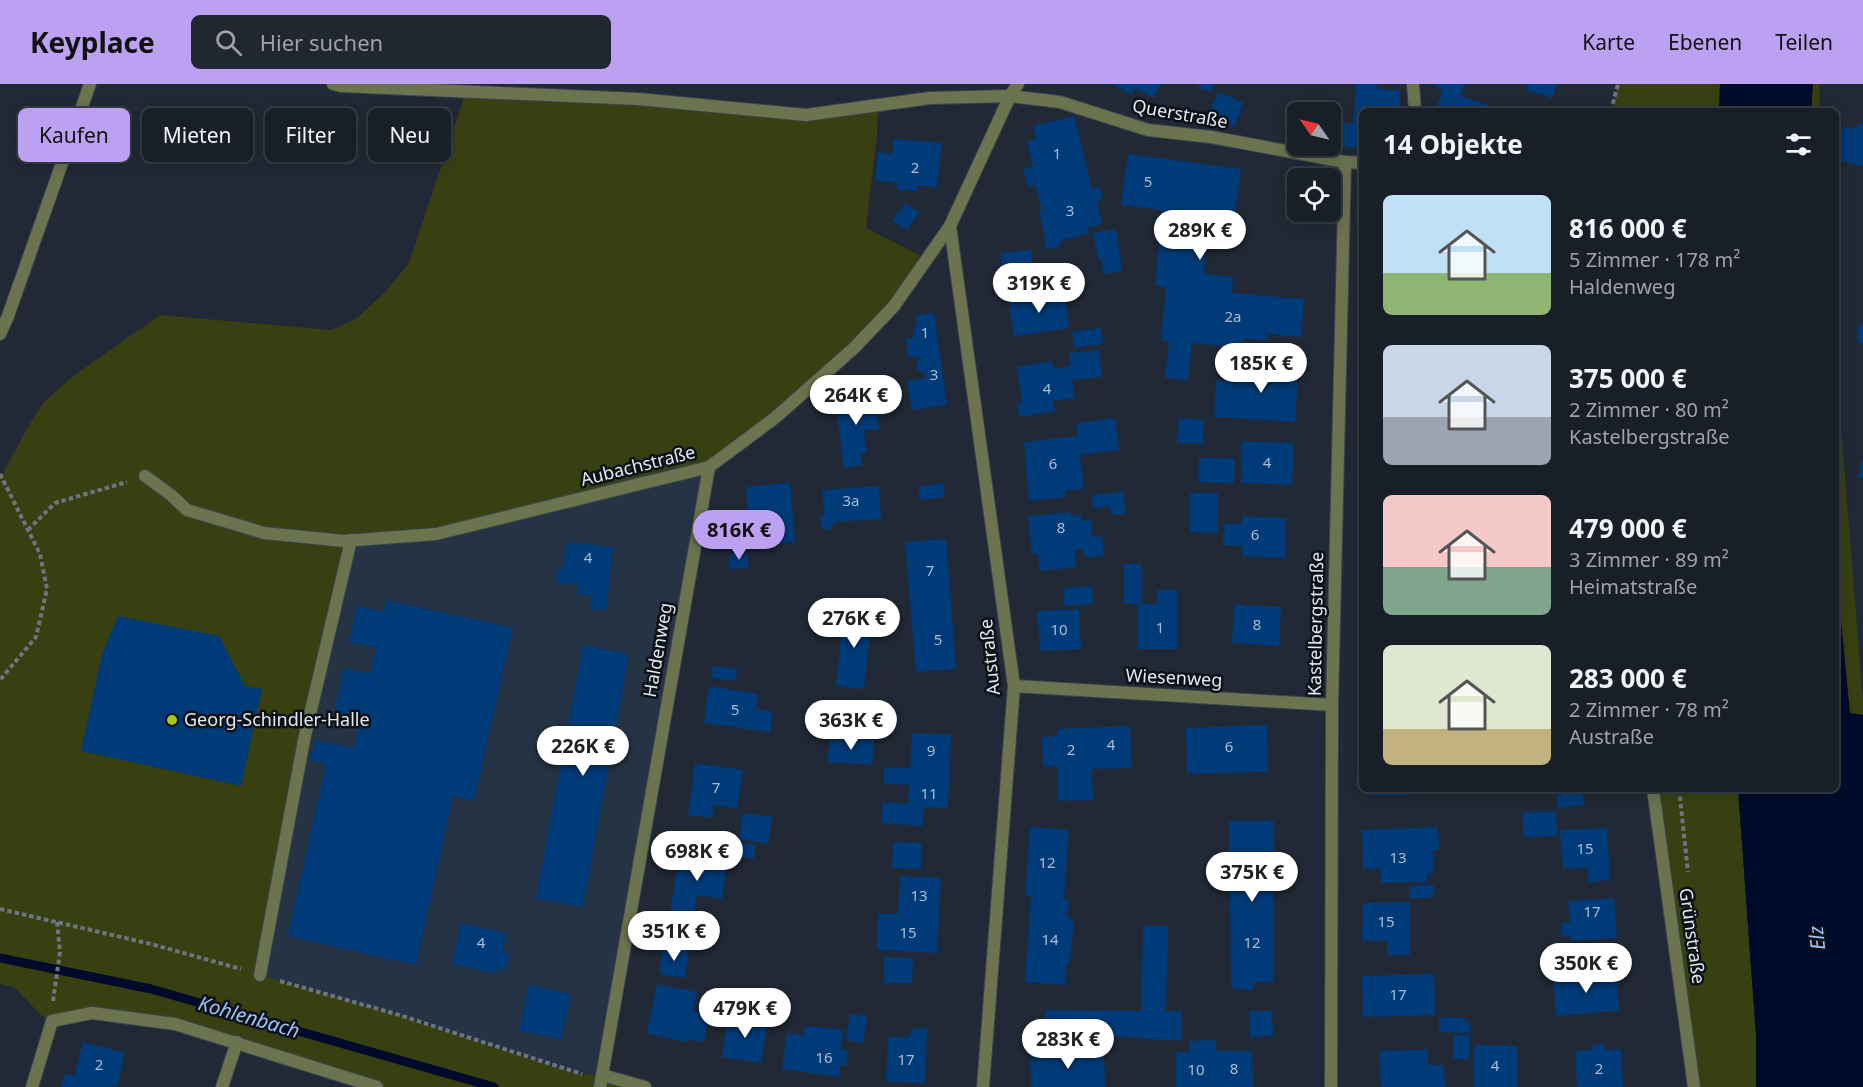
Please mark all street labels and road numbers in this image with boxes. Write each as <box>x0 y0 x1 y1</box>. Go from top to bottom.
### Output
street label: Querstraße <box>1131 93 1230 133</box>
street label: Aubachstraße <box>578 439 698 491</box>
street label: Kastelbergstraße <box>1302 552 1328 696</box>
street label: Haldenweg <box>637 601 677 699</box>
street label: Austraße <box>973 618 1005 696</box>
street label: Wiesenweg <box>1125 662 1223 692</box>
street label: Grünstraße <box>1674 886 1712 985</box>

